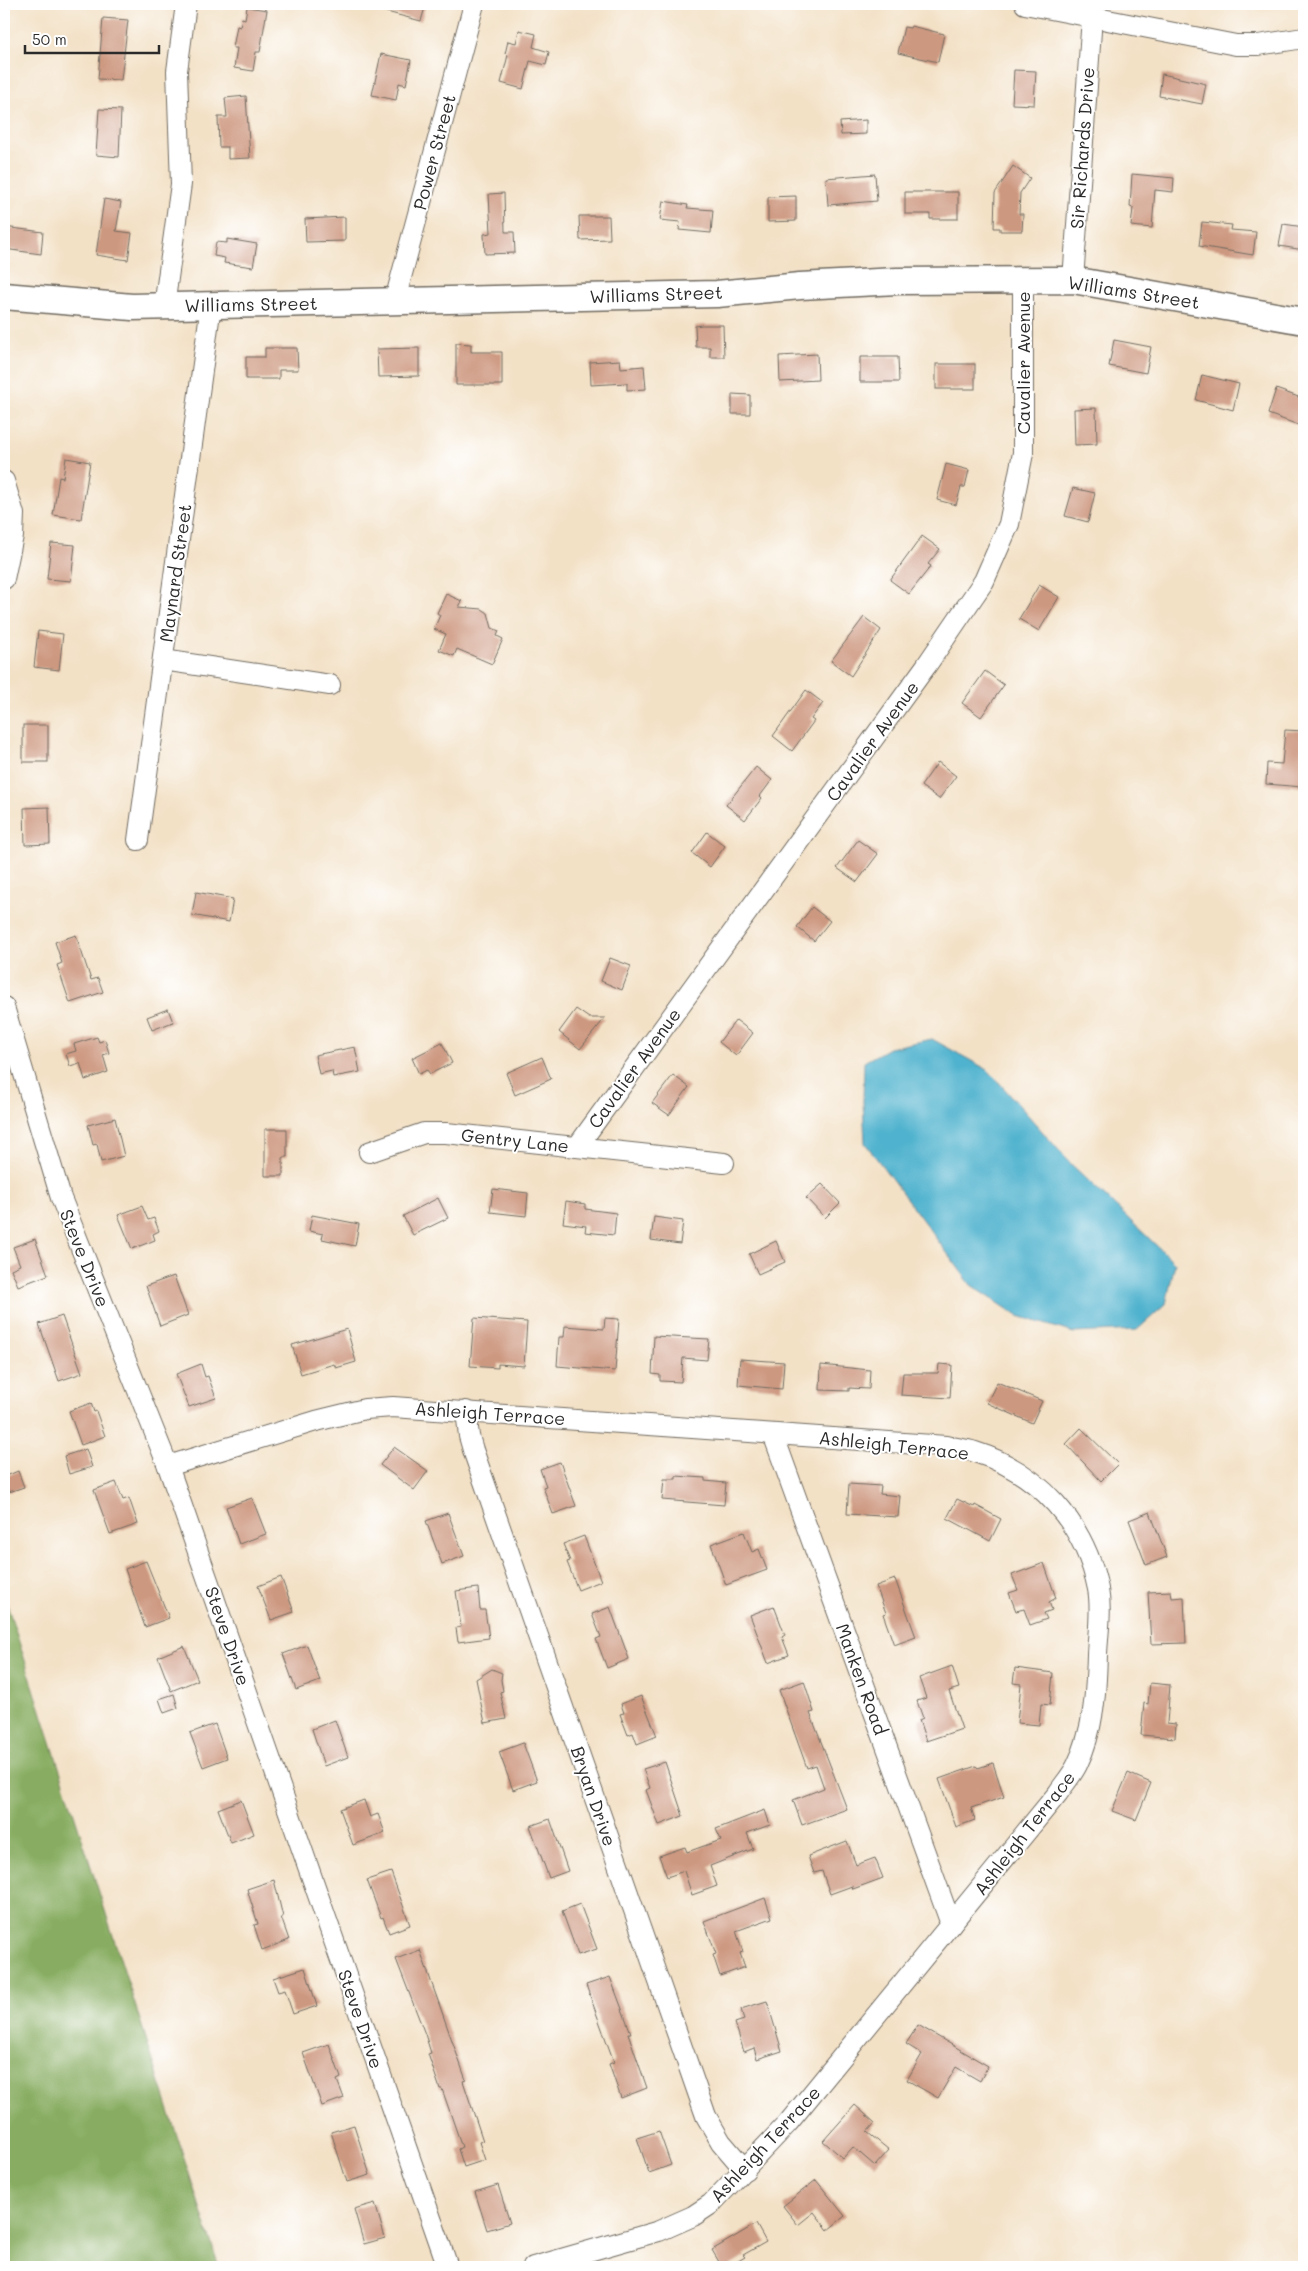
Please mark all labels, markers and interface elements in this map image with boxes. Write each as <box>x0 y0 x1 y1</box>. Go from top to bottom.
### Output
scale bar <box>25 22 159 54</box>
text: 50 m <box>32 29 67 49</box>
street label: Sir Richards Drive <box>1064 66 1100 230</box>
street label: Power Street <box>407 91 461 213</box>
street label: Williams Street <box>1066 270 1202 314</box>
street label: Williams Street <box>589 280 723 308</box>
street label: Williams Street <box>184 291 318 317</box>
street label: Cavalier Avenue <box>1011 291 1035 435</box>
street label: Maynard Street <box>153 502 197 644</box>
street label: Cavalier Avenue <box>820 676 924 806</box>
street label: Cavalier Avenue <box>582 1003 686 1133</box>
street label: Gentry Lane <box>460 1122 570 1158</box>
street label: Steve Drive <box>55 1206 115 1310</box>
street label: Ashleigh Terrace <box>414 1396 566 1430</box>
street label: Ashleigh Terrace <box>818 1425 970 1465</box>
street label: Steve Drive <box>200 1583 256 1689</box>
street label: Manken Road <box>831 1620 893 1738</box>
street label: Bryan Drive <box>566 1743 622 1849</box>
street label: Ashleigh Terrace <box>968 1766 1080 1900</box>
street label: Steve Drive <box>333 1966 389 2072</box>
street label: Ashleigh Terrace <box>705 2081 825 2207</box>

